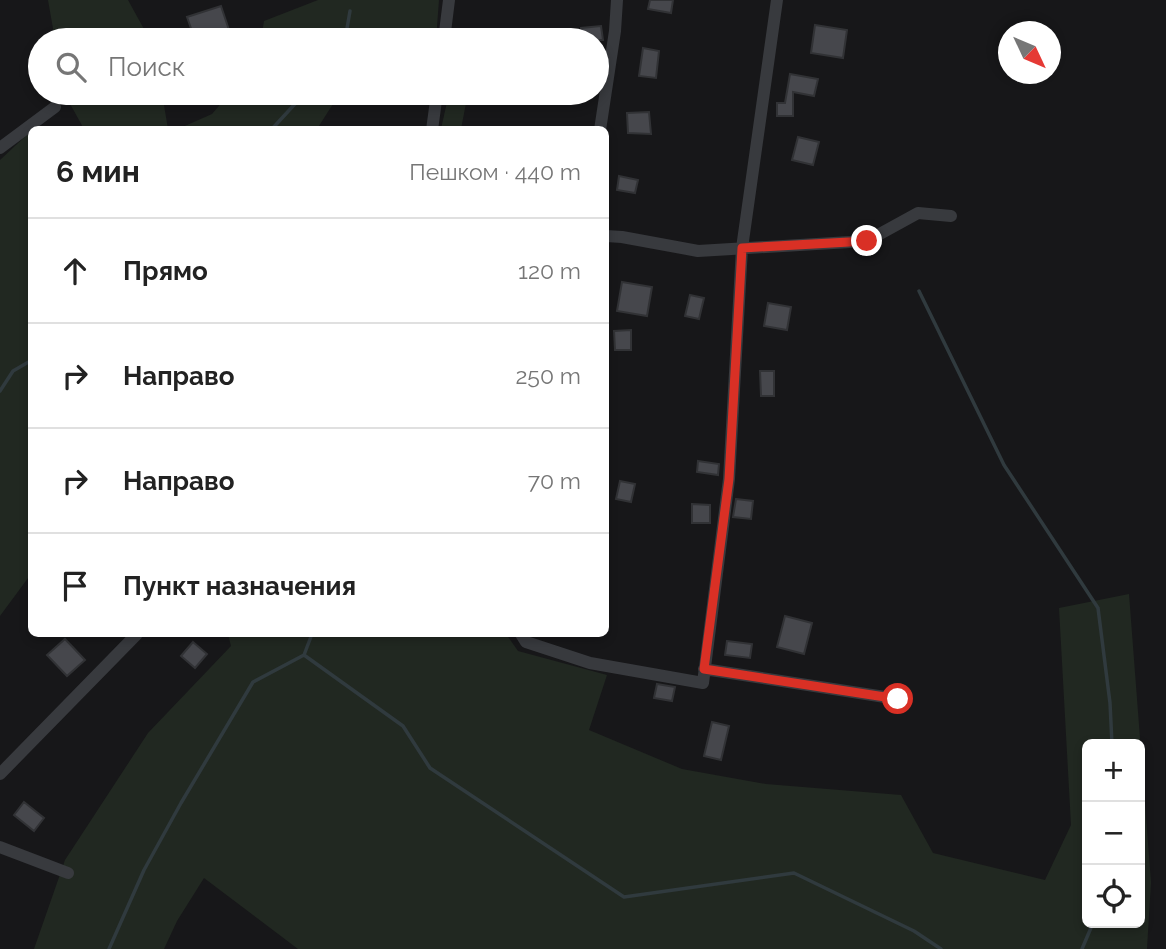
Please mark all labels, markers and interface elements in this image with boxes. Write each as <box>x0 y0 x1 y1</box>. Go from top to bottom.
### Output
north arrow <box>998 21 1061 84</box>
search box <box>28 28 609 105</box>
icon: search <box>52 48 90 86</box>
text: Поиск <box>108 52 185 82</box>
text: 6 мин <box>56 154 140 189</box>
text: Пешком · 440 m <box>409 158 581 185</box>
route end <box>851 225 882 256</box>
icon: ahead <box>56 252 94 290</box>
text: Прямо <box>123 256 208 286</box>
text: 120 m <box>518 257 581 284</box>
icon: right <box>56 357 94 395</box>
text: Направо <box>123 361 234 391</box>
text: 250 m <box>515 362 581 389</box>
icon: right <box>56 462 94 500</box>
text: Направо <box>123 466 234 496</box>
text: 70 m <box>528 467 581 494</box>
icon: arrive <box>56 567 94 605</box>
text: Пункт назначения <box>123 571 356 601</box>
route start <box>882 683 913 714</box>
map controls <box>1082 739 1145 928</box>
button: + <box>1082 739 1145 802</box>
button: − <box>1082 802 1145 865</box>
button: locate <box>1082 865 1145 928</box>

